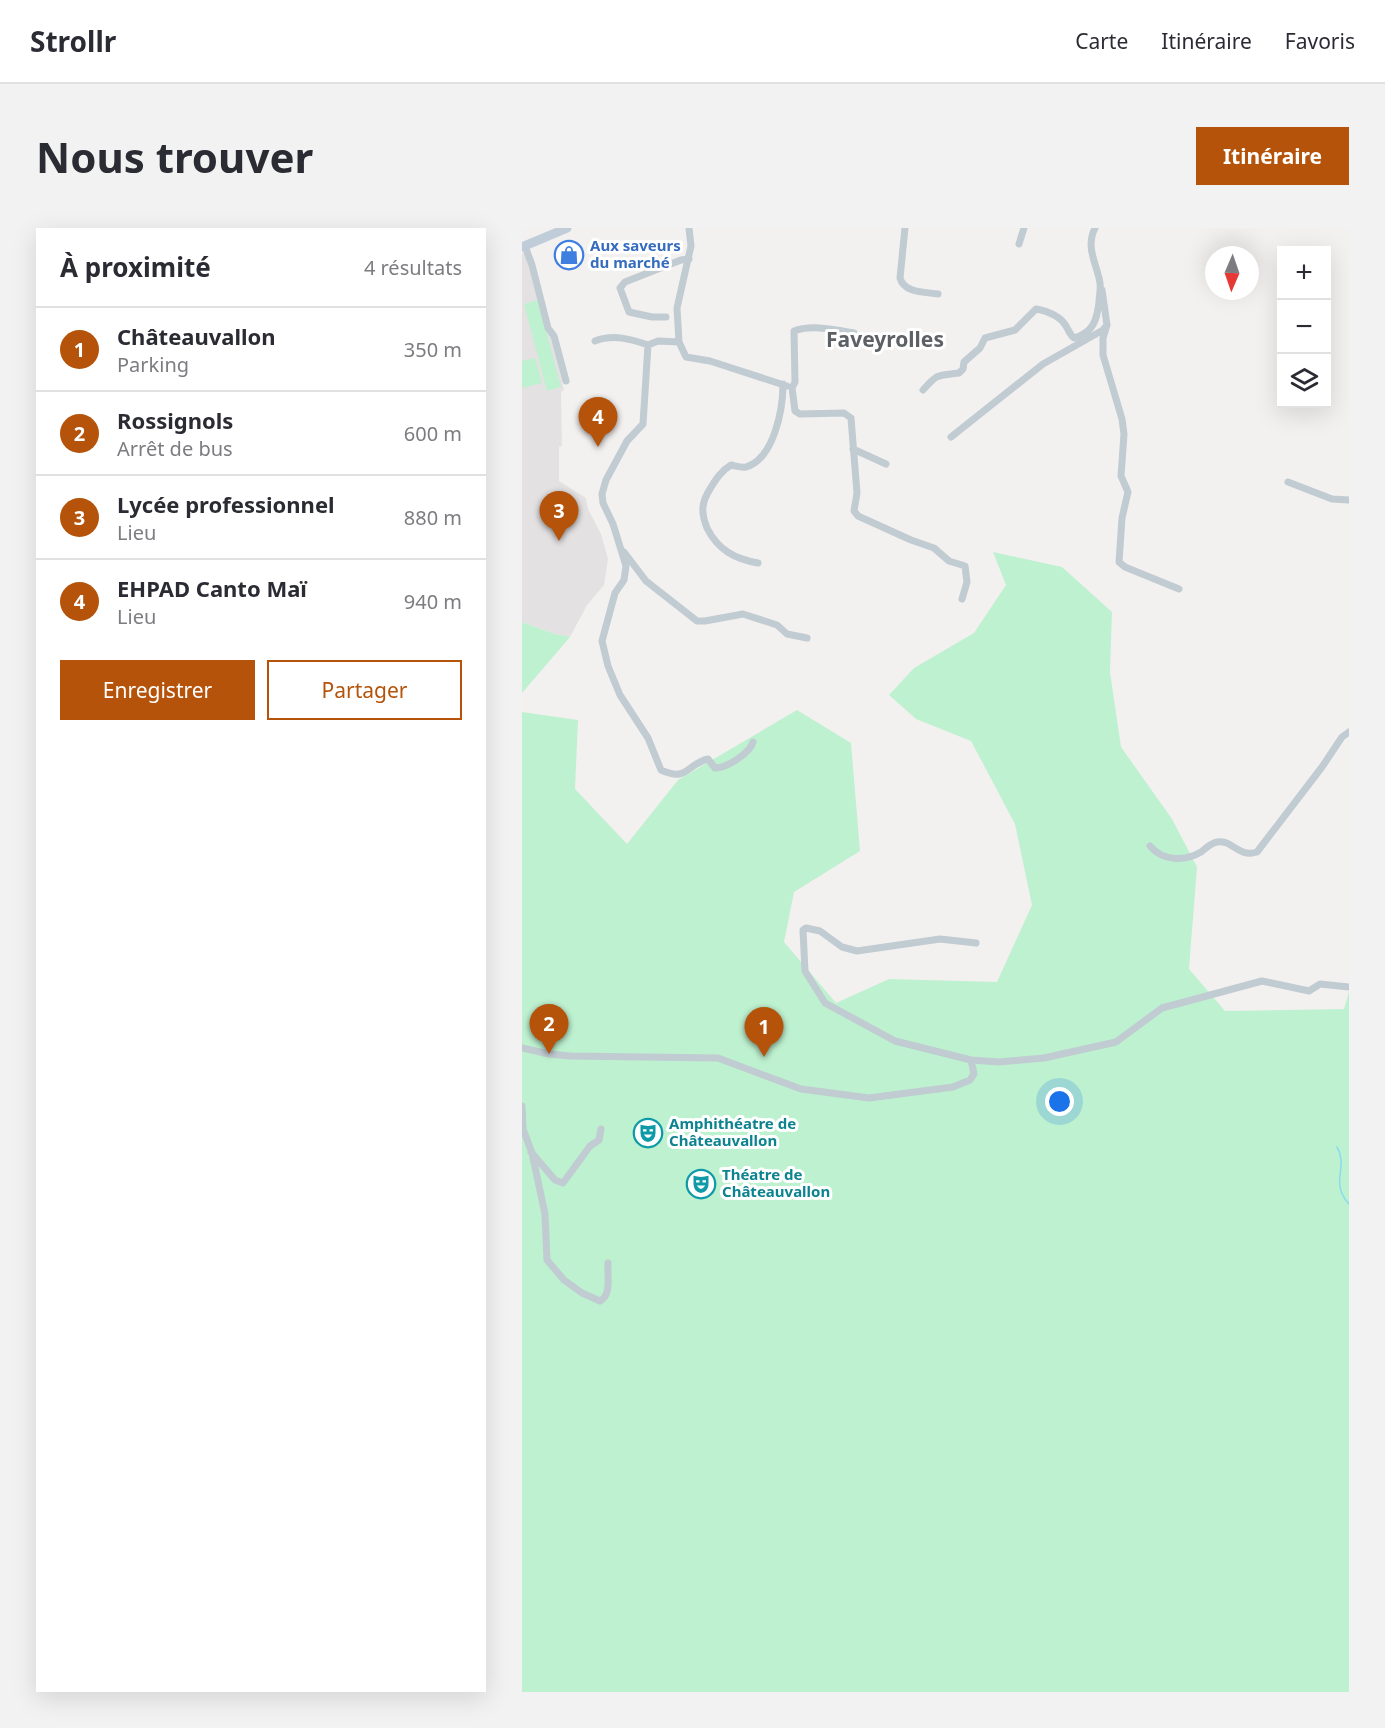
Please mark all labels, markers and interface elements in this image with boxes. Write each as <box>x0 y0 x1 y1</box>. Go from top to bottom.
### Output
text: Strollr <box>30 22 116 60</box>
text: Carte <box>1075 27 1128 55</box>
text: Itinéraire <box>1161 27 1252 55</box>
text: Favoris <box>1285 27 1355 55</box>
button: Itinéraire <box>1196 127 1349 185</box>
text: Nous trouver <box>36 128 313 185</box>
place label: Aux saveurs du marché <box>590 235 681 272</box>
shop icon: Aux saveurs du marché <box>553 239 585 271</box>
north arrow <box>1205 246 1259 300</box>
map controls <box>1277 246 1331 408</box>
button: + <box>1277 246 1331 300</box>
text: À proximité <box>60 249 211 285</box>
text: 4 résultats <box>364 254 462 281</box>
button: − <box>1277 300 1331 354</box>
text: Châteauvallon <box>117 321 276 351</box>
district label: Faveyrolles <box>826 325 944 353</box>
text: 1 <box>74 336 85 363</box>
text: 350 m <box>404 336 462 363</box>
text: Parking <box>117 351 189 378</box>
button: layers <box>1277 354 1331 408</box>
pin: 4 <box>578 398 618 447</box>
text: Rossignols <box>117 405 233 435</box>
text: 2 <box>74 420 85 447</box>
text: 600 m <box>404 420 462 447</box>
text: Arrêt de bus <box>117 435 233 462</box>
text: Lycée professionnel <box>117 489 335 519</box>
pin: 3 <box>540 492 579 541</box>
text: 3 <box>74 504 85 531</box>
text: 880 m <box>404 504 462 531</box>
text: Lieu <box>117 519 156 546</box>
text: EHPAD Canto Maï <box>117 573 307 603</box>
text: 4 <box>74 588 85 615</box>
text: 940 m <box>404 588 462 615</box>
text: Lieu <box>117 603 156 630</box>
button: Enregistrer <box>60 660 255 720</box>
button: Partager <box>267 660 462 720</box>
pin: 2 <box>530 1004 568 1054</box>
pin: 1 <box>744 1008 784 1057</box>
your location <box>1045 1087 1074 1116</box>
place label: Amphithéatre de Châteauvallon <box>669 1113 796 1150</box>
theatre icon: Amphithéatre de Châteauvallon <box>632 1117 664 1149</box>
place label: Théatre de Châteauvallon <box>722 1164 830 1201</box>
theatre icon: Théatre de Châteauvallon <box>685 1168 717 1200</box>

